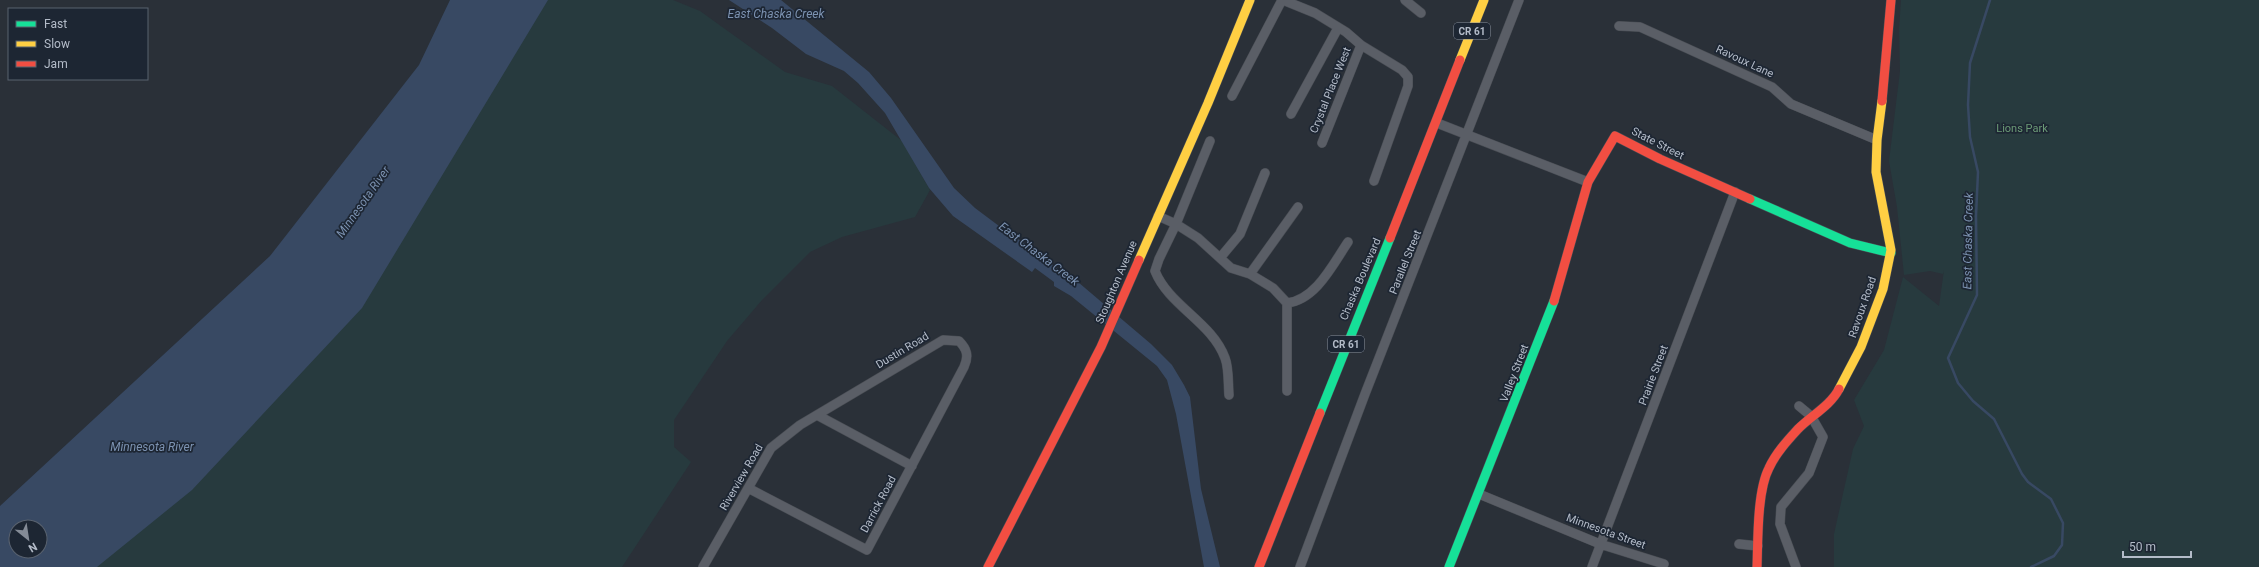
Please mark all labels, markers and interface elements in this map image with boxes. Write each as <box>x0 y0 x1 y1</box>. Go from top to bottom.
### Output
water label: East Chaska Creek <box>728 7 826 21</box>
legend <box>8 8 148 80</box>
text: Fast <box>44 17 67 31</box>
road number: CR 61 <box>1454 23 1490 39</box>
text: Slow <box>44 37 70 51</box>
street label: Ravoux Lane <box>1714 42 1776 81</box>
street label: Crystal Place West <box>1307 45 1354 135</box>
text: Jam <box>44 57 68 71</box>
park label: Lions Park <box>1996 122 2048 135</box>
street label: State Street <box>1629 125 1687 162</box>
water label: Minnesota River <box>333 163 393 240</box>
water label: East Chaska Creek <box>1960 191 1976 290</box>
water label: East Chaska Creek <box>996 219 1083 289</box>
street label: Parallel Street <box>1387 228 1424 296</box>
street label: Chaska Boulevard <box>1337 236 1384 322</box>
street label: Stoughton Avenue <box>1093 238 1140 326</box>
street label: Ravoux Road <box>1846 275 1879 339</box>
street label: Dustin Road <box>874 330 931 371</box>
road number: CR 61 <box>1328 336 1364 352</box>
street label: Valley Street <box>1498 342 1532 404</box>
street label: Prairie Street <box>1636 343 1671 407</box>
water label: Minnesota River <box>110 440 195 454</box>
street label: Riverview Road <box>717 442 766 513</box>
street label: Darrick Road <box>858 474 899 535</box>
street label: Minnesota Street <box>1564 511 1648 552</box>
north arrow <box>8 519 48 559</box>
scale bar <box>2123 533 2191 559</box>
text: N <box>26 540 39 555</box>
text: 50 m <box>2129 540 2156 554</box>

